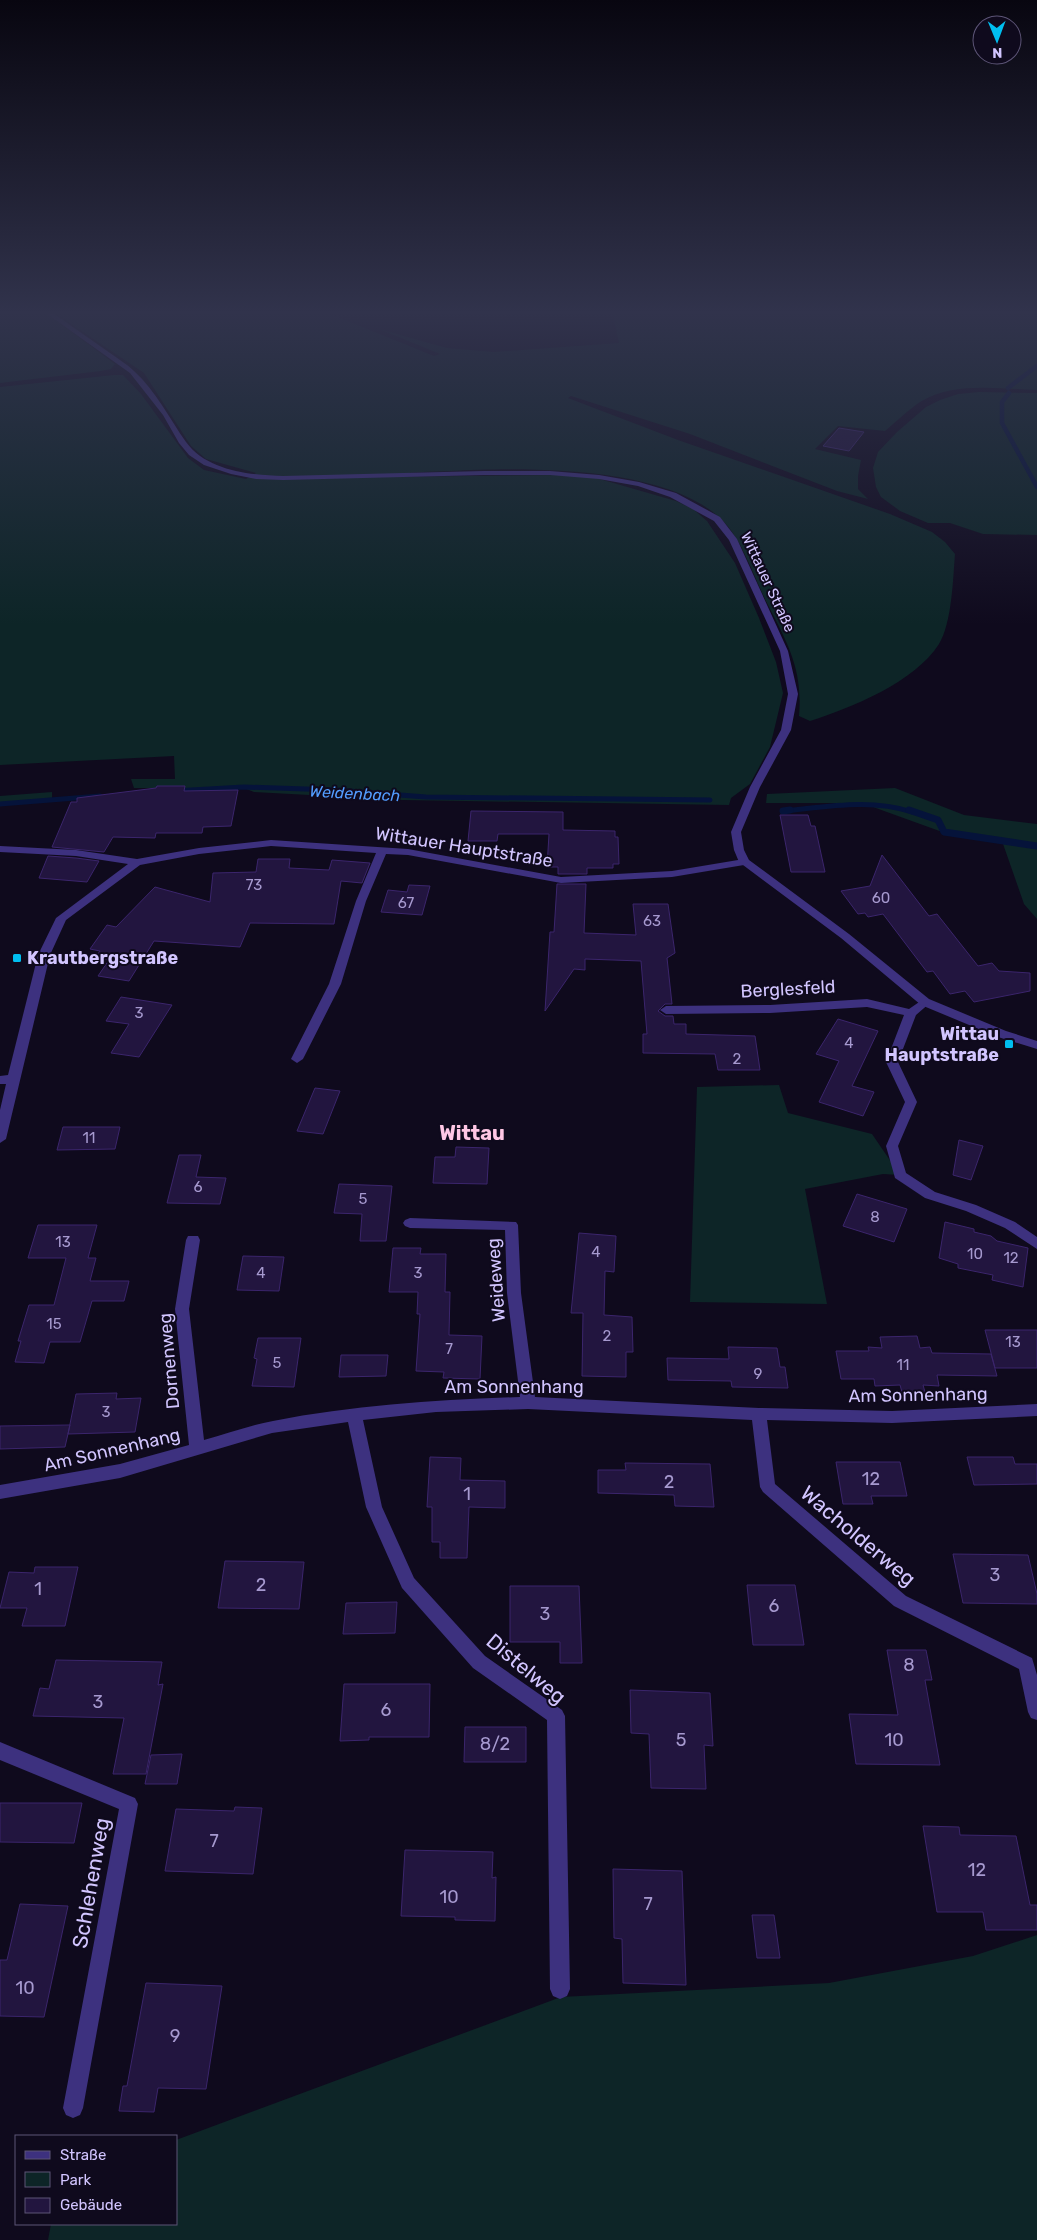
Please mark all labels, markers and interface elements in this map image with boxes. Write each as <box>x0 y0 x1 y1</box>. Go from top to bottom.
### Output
north arrow <box>972 15 1022 65</box>
text: N <box>992 44 1002 61</box>
street label: Wittauer Straße <box>737 529 799 635</box>
water label: Weidenbach <box>309 782 401 805</box>
street label: Wittauer Hauptstraße <box>374 822 554 872</box>
house number: 73 <box>246 876 262 894</box>
house number: 60 <box>872 889 890 907</box>
house number: 67 <box>398 894 414 912</box>
house number: 63 <box>643 912 661 930</box>
place label: Krautbergstraße <box>27 947 179 969</box>
marker: Krautbergstraße <box>11 952 23 964</box>
street label: Berglesfeld <box>740 976 836 1002</box>
house number: 3 <box>134 1004 144 1022</box>
place label: Wittau Hauptstraße <box>885 1023 999 1066</box>
house number: 4 <box>844 1034 854 1052</box>
marker: Wittau Hauptstraße <box>1003 1038 1015 1050</box>
house number: 2 <box>733 1050 742 1068</box>
district label: Wittau <box>439 1121 505 1145</box>
house number: 11 <box>83 1129 95 1147</box>
house number: 6 <box>193 1178 203 1196</box>
house number: 5 <box>359 1190 368 1208</box>
house number: 8 <box>870 1208 880 1226</box>
house number: 13 <box>55 1233 71 1251</box>
street label: Weideweg <box>482 1237 510 1323</box>
house number: 4 <box>591 1243 601 1261</box>
house number: 10 <box>967 1245 983 1263</box>
house number: 12 <box>1003 1249 1019 1267</box>
house number: 4 <box>256 1264 266 1282</box>
house number: 3 <box>413 1264 423 1282</box>
street label: Dornenweg <box>154 1312 184 1410</box>
house number: 15 <box>46 1315 62 1333</box>
house number: 2 <box>603 1327 612 1345</box>
house number: 13 <box>1005 1333 1021 1351</box>
house number: 7 <box>445 1340 453 1358</box>
house number: 5 <box>273 1354 282 1372</box>
house number: 11 <box>897 1356 909 1374</box>
house number: 9 <box>754 1365 763 1383</box>
street label: Am Sonnenhang <box>444 1376 584 1398</box>
street label: Am Sonnenhang <box>848 1383 988 1407</box>
house number: 3 <box>101 1403 111 1421</box>
street label: Am Sonnenhang <box>42 1424 182 1476</box>
house number: 12 <box>862 1468 880 1490</box>
house number: 2 <box>664 1471 674 1493</box>
street label: Wacholderweg <box>796 1480 921 1591</box>
house number: 1 <box>463 1483 471 1505</box>
house number: 3 <box>990 1564 1000 1586</box>
house number: 2 <box>256 1574 266 1596</box>
house number: 1 <box>34 1578 42 1600</box>
house number: 6 <box>769 1595 780 1617</box>
house number: 3 <box>540 1603 550 1625</box>
street label: Distelweg <box>481 1628 571 1709</box>
house number: 8 <box>903 1654 915 1676</box>
house number: 3 <box>93 1691 103 1713</box>
house number: 6 <box>381 1699 392 1721</box>
house number: 5 <box>676 1729 686 1751</box>
house number: 10 <box>884 1729 904 1751</box>
house number: 8/2 <box>480 1733 510 1755</box>
street label: Schlehenweg <box>67 1816 114 1950</box>
house number: 7 <box>209 1830 219 1852</box>
house number: 12 <box>968 1859 986 1881</box>
house number: 10 <box>439 1886 459 1908</box>
house number: 7 <box>643 1893 653 1915</box>
house number: 10 <box>15 1977 35 1999</box>
house number: 9 <box>170 2025 180 2047</box>
legend <box>15 2135 178 2225</box>
text: Straße <box>60 2146 106 2164</box>
text: Park <box>60 2171 91 2189</box>
text: Gebäude <box>60 2196 122 2214</box>

